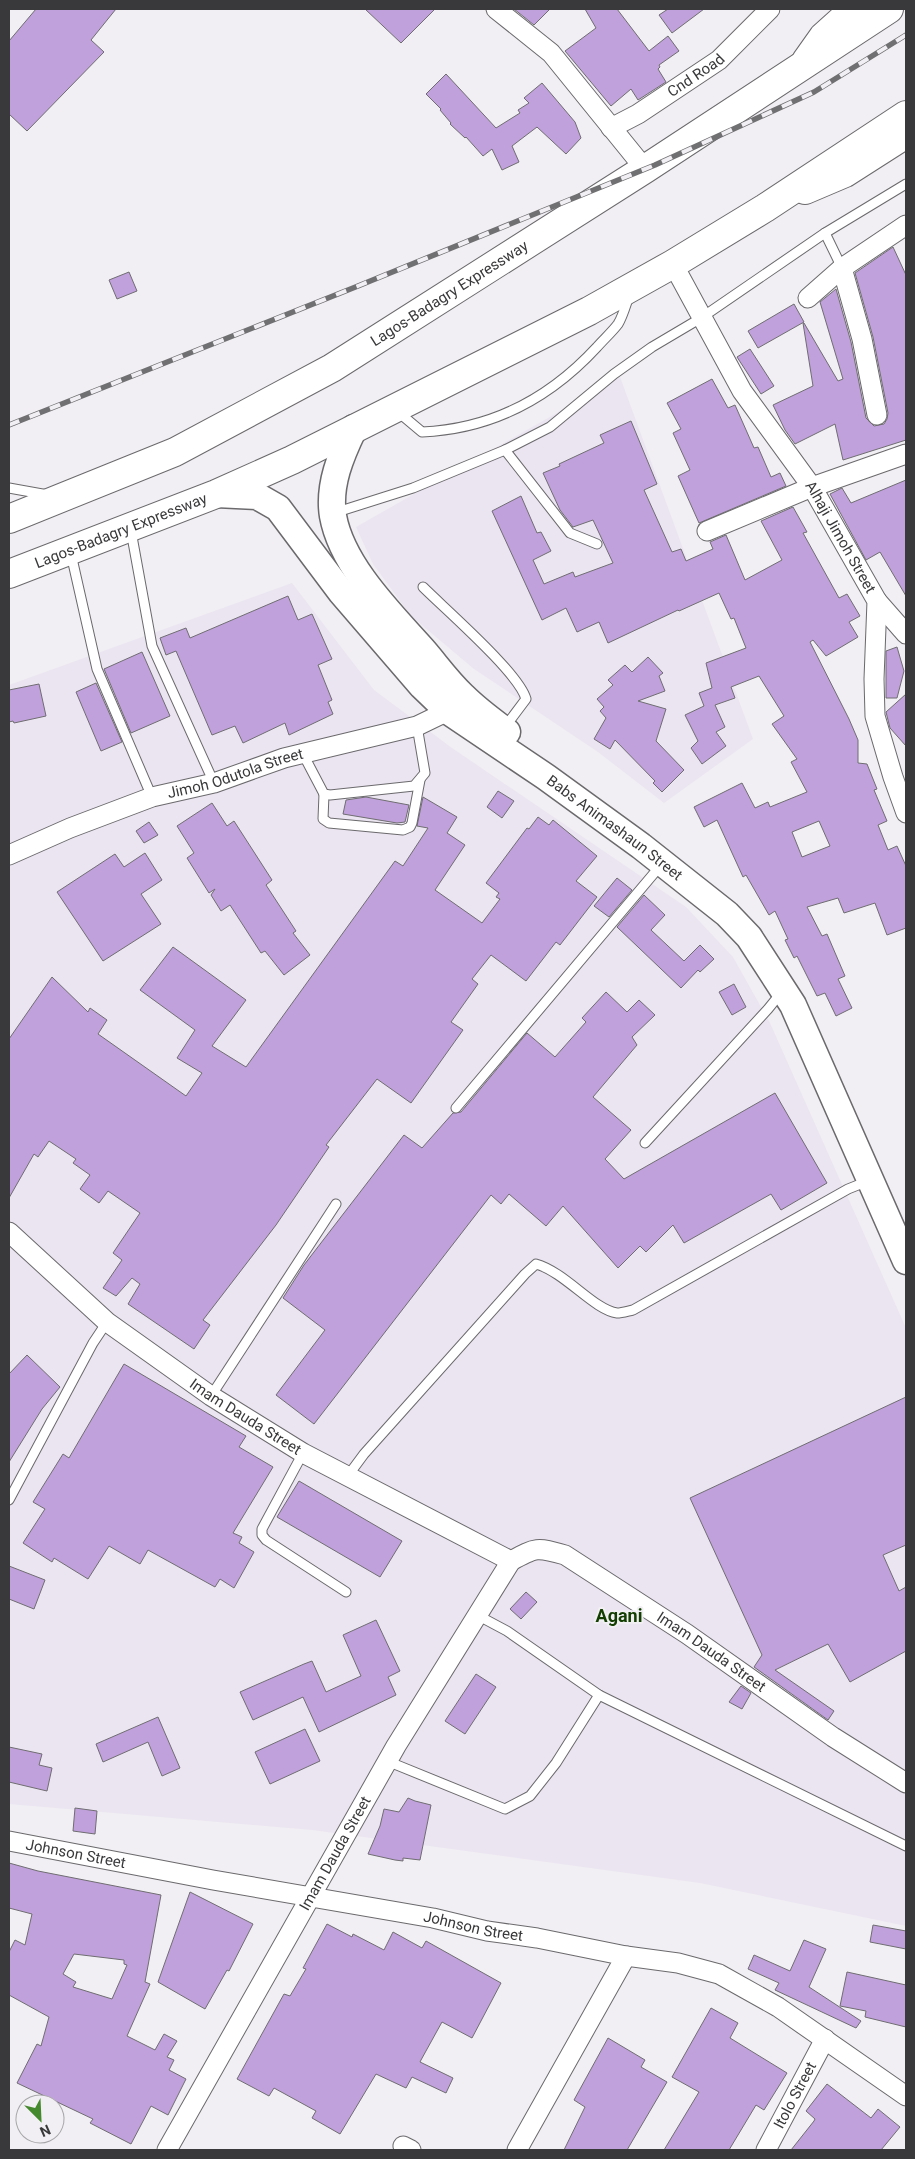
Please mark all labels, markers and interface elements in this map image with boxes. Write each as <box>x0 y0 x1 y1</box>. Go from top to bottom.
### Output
street label: Cnd Road <box>664 50 729 101</box>
street label: Lagos-Badagry Expressway <box>367 237 531 350</box>
street label: Alhaji Jimoh Street <box>802 477 880 596</box>
street label: Lagos-Badagry Expressway <box>32 489 210 572</box>
street label: Jimoh Odutola Street <box>166 745 305 802</box>
street label: Babs Animashaun Street <box>543 772 686 884</box>
street label: Imam Dauda Street <box>186 1375 305 1459</box>
district label: Agani <box>596 1605 642 1626</box>
street label: Imam Dauda Street <box>653 1608 769 1696</box>
street label: Imam Dauda Street <box>296 1793 375 1914</box>
street label: Johnson Street <box>24 1835 127 1872</box>
street label: Johnson Street <box>422 1907 524 1945</box>
street label: Itolo Street <box>770 2059 820 2132</box>
north arrow <box>15 2094 65 2144</box>
text: N <box>38 2122 53 2140</box>

